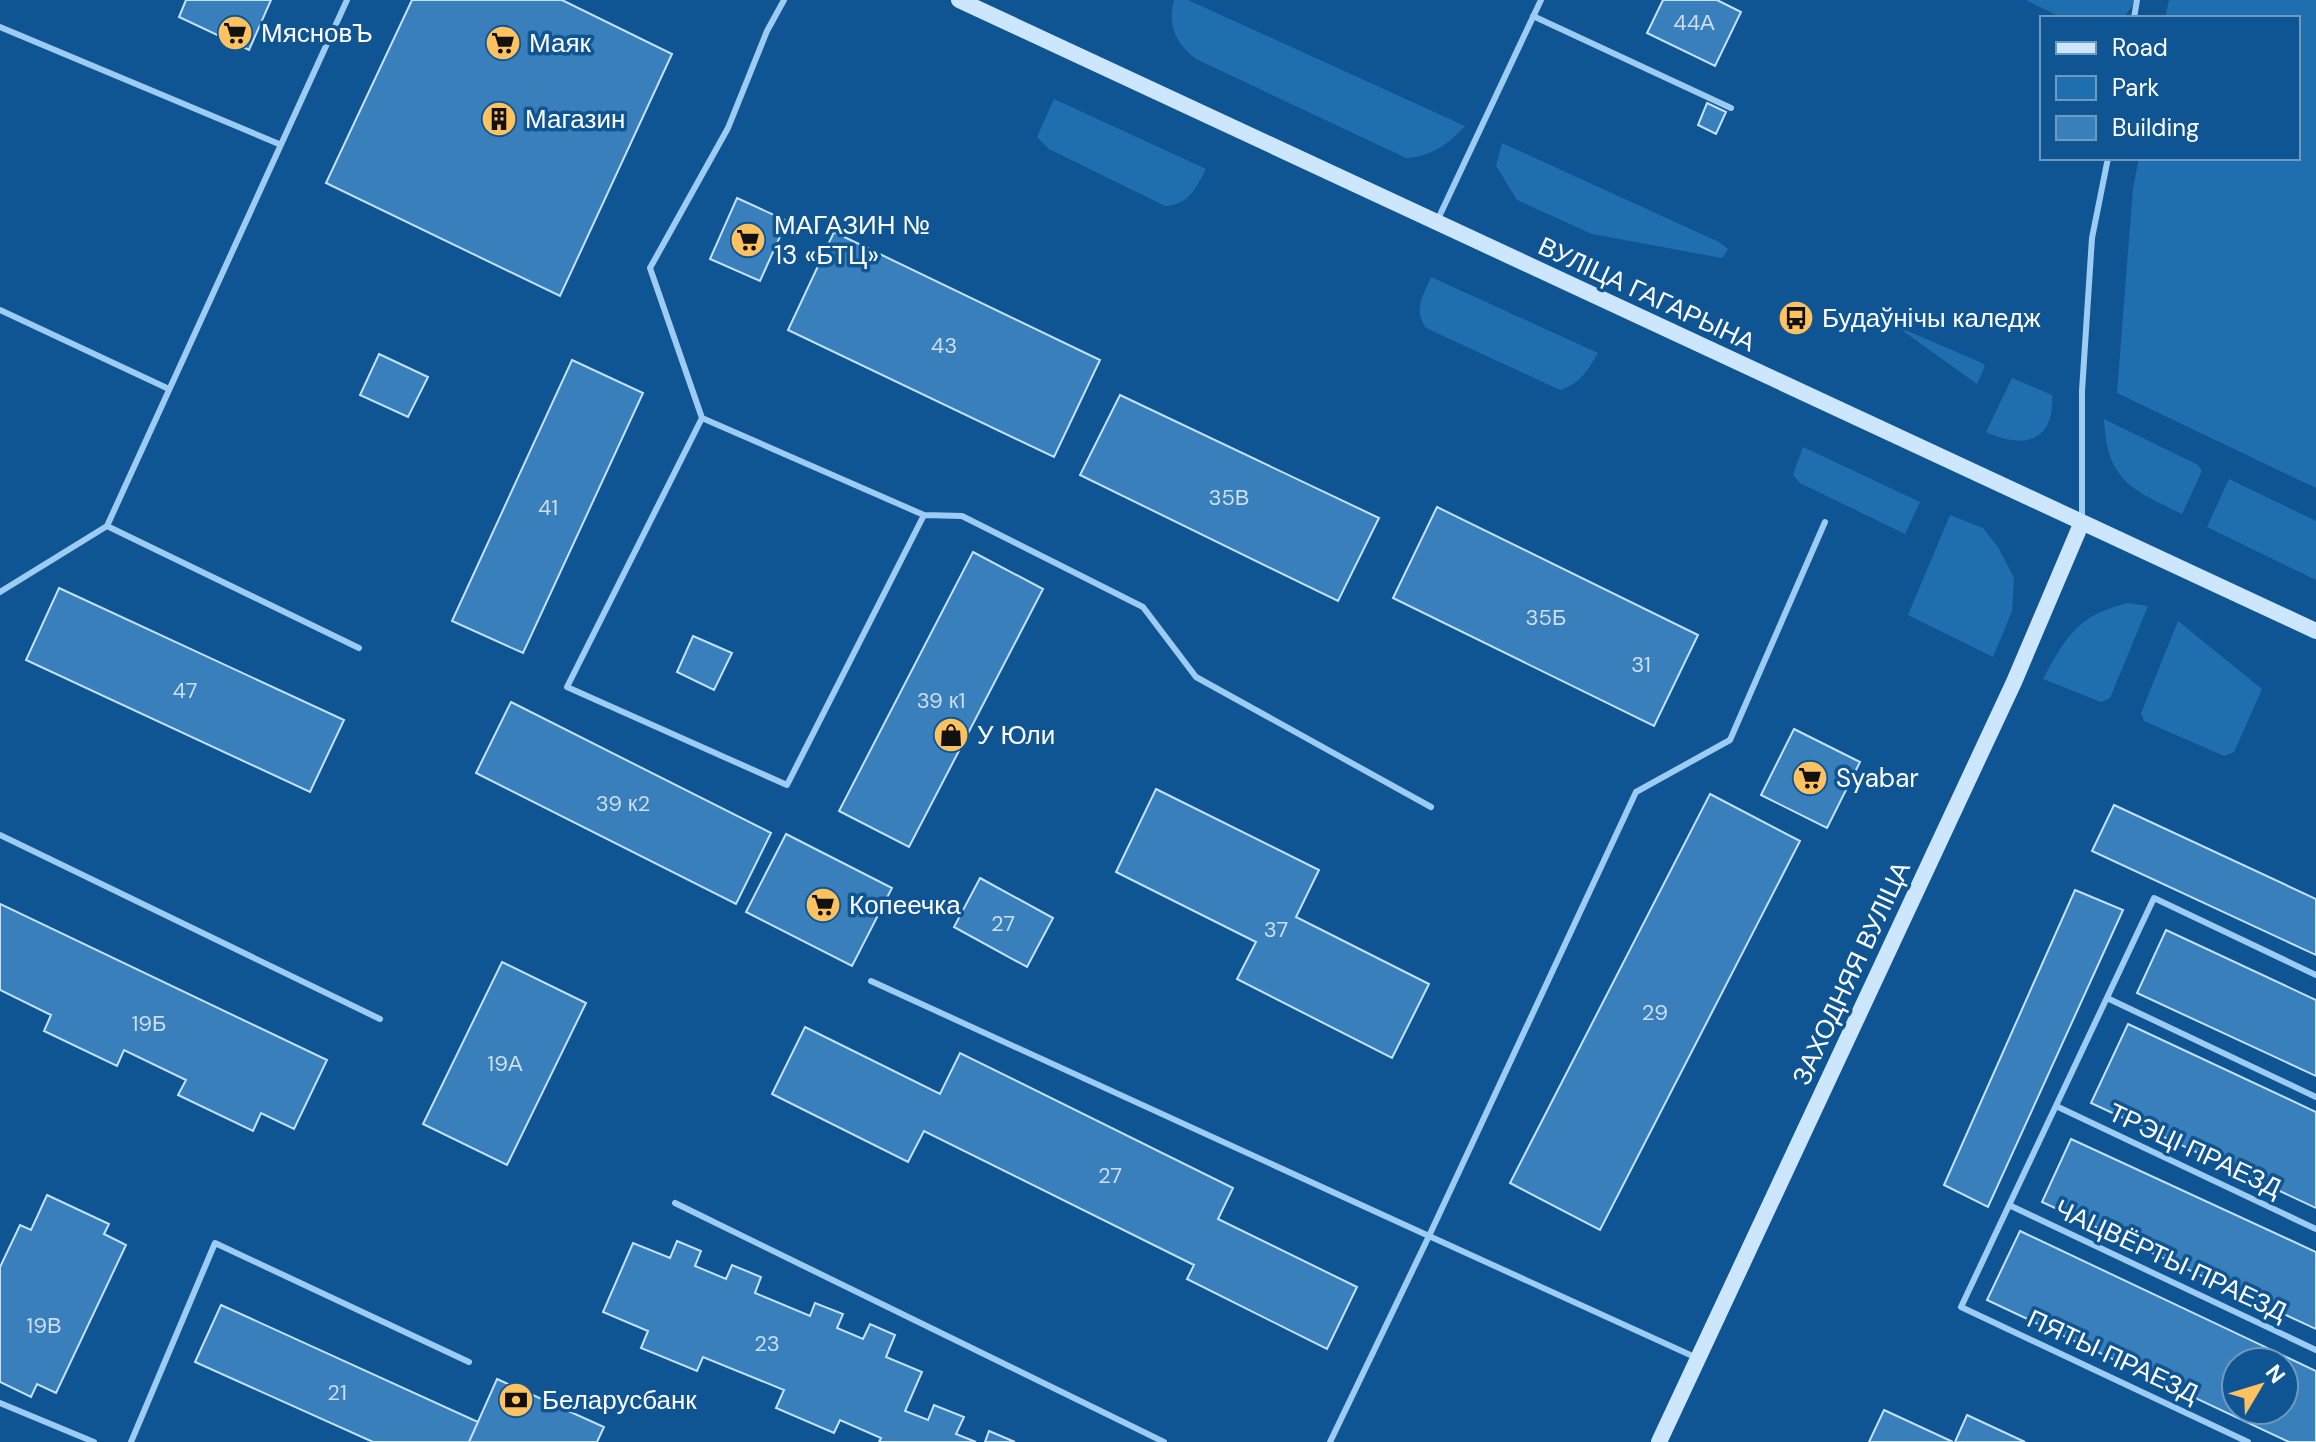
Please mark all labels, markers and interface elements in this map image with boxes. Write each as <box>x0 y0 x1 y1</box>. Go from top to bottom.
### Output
house number: 44А <box>1673 8 1715 37</box>
supermarket icon: МясновЪ <box>216 14 254 52</box>
place label: МясновЪ <box>261 16 373 50</box>
legend <box>2040 16 2300 160</box>
supermarket icon: Маяк <box>484 24 522 62</box>
place label: Маяк <box>529 26 591 60</box>
text: Road <box>2112 32 2168 63</box>
text: Park <box>2112 72 2159 103</box>
building icon: Магазин <box>480 100 518 138</box>
place label: Магазин <box>525 102 625 136</box>
text: Building <box>2112 112 2199 143</box>
place label: МАГАЗИН № 13 «БТЦ» <box>774 208 930 272</box>
supermarket icon: МАГАЗИН № 13 «БТЦ» <box>729 221 767 259</box>
street label: ВУЛІЦА ГАГАРЫНА <box>1533 229 1762 360</box>
bus stop icon: Будаўнічы каледж <box>1777 299 1815 337</box>
place label: Будаўнічы каледж <box>1822 301 2041 335</box>
house number: 43 <box>931 331 957 360</box>
house number: 35В <box>1208 483 1250 512</box>
house number: 41 <box>538 493 558 522</box>
house number: 35Б <box>1526 603 1566 632</box>
house number: 31 <box>1631 650 1651 679</box>
house number: 47 <box>172 676 198 705</box>
house number: 39 к1 <box>917 686 965 715</box>
shop icon: У Юли <box>932 716 970 754</box>
place label: У Юли <box>977 718 1055 752</box>
supermarket icon: Syabar <box>1791 759 1829 797</box>
place label: Syabar <box>1836 761 1919 795</box>
house number: 39 к2 <box>596 789 650 818</box>
street label: ЗАХОДНЯЯ ВУЛІЦА <box>1784 855 1918 1090</box>
supermarket icon: Копеечка <box>804 886 842 924</box>
place label: Копеечка <box>849 888 961 922</box>
house number: 27 <box>991 909 1015 938</box>
house number: 37 <box>1264 915 1288 944</box>
house number: 29 <box>1642 998 1668 1027</box>
house number: 19Б <box>131 1009 167 1038</box>
house number: 19А <box>487 1049 523 1078</box>
street label: ТРЭЦІ ПРАЕЗД <box>2103 1095 2287 1205</box>
house number: 27 <box>1098 1161 1122 1190</box>
street label: ЧАЦВЁРТЫ ПРАЕЗД <box>2049 1191 2293 1329</box>
street label: ПЯТЫ ПРАЕЗД <box>2022 1302 2204 1411</box>
house number: 19В <box>26 1311 62 1340</box>
house number: 23 <box>754 1329 780 1358</box>
north arrow <box>2220 1346 2300 1426</box>
text: N <box>2259 1359 2292 1389</box>
house number: 21 <box>327 1378 347 1407</box>
bank icon: Беларусбанк <box>497 1381 535 1419</box>
place label: Беларусбанк <box>542 1383 697 1417</box>

